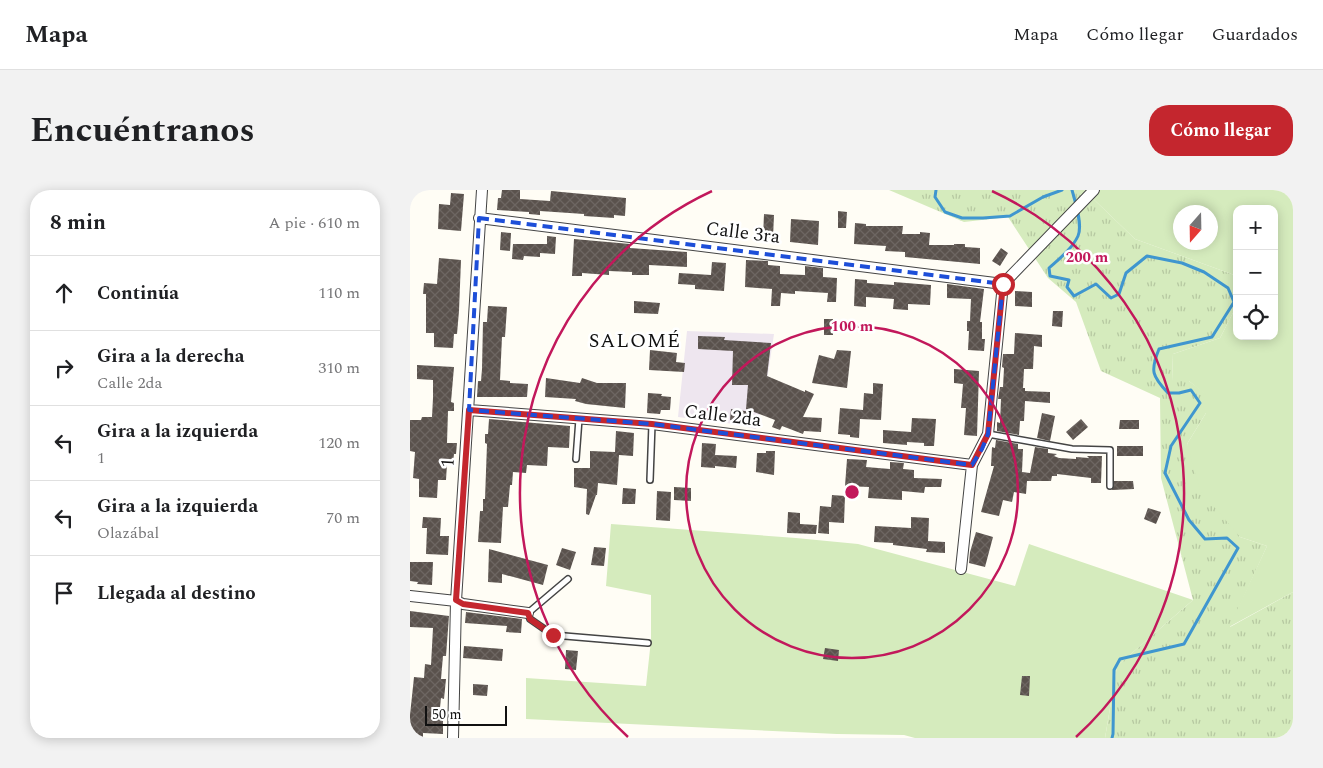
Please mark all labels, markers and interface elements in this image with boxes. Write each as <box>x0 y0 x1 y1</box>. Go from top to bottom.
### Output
text: Mapa <box>25 17 88 53</box>
text: Mapa <box>1013 21 1058 48</box>
text: Cómo llegar <box>1086 21 1184 48</box>
text: Guardados <box>1212 21 1298 48</box>
text: Encuéntranos <box>30 104 255 157</box>
button: Cómo llegar <box>1149 105 1293 156</box>
north arrow <box>1173 205 1218 250</box>
map controls <box>1233 205 1278 340</box>
button: + <box>1233 205 1278 250</box>
text: 8 min <box>50 207 106 239</box>
text: A pie · 610 m <box>268 211 360 235</box>
street label: Calle 3ra <box>704 214 783 252</box>
text: 200 m <box>1066 246 1109 269</box>
button: − <box>1233 250 1278 295</box>
route start <box>992 273 1015 296</box>
icon: ahead <box>50 279 78 307</box>
text: Continúa <box>97 279 179 308</box>
text: 110 m <box>318 281 360 305</box>
button: locate <box>1233 295 1278 340</box>
text: 100 m <box>831 315 874 338</box>
district label: SALOMÉ <box>589 326 681 356</box>
text: Gira a la derecha <box>97 342 244 371</box>
icon: right <box>50 354 78 382</box>
text: 310 m <box>318 356 360 380</box>
text: Calle 2da <box>97 371 162 395</box>
street label: Calle 2da <box>683 397 764 435</box>
text: Gira a la izquierda <box>97 417 258 446</box>
icon: left <box>50 429 78 457</box>
text: 120 m <box>318 431 360 455</box>
text: 1 <box>97 446 105 470</box>
street label: 1 <box>433 457 463 469</box>
centre of rings <box>843 483 861 501</box>
text: Gira a la izquierda <box>97 492 258 521</box>
icon: left <box>50 504 78 532</box>
text: 70 m <box>326 506 360 530</box>
text: Olazábal <box>97 521 159 545</box>
icon: arrive <box>50 579 78 607</box>
text: Llegada al destino <box>97 579 256 608</box>
route end <box>542 624 565 647</box>
scale bar <box>425 703 508 726</box>
text: 50 m <box>432 704 462 725</box>

